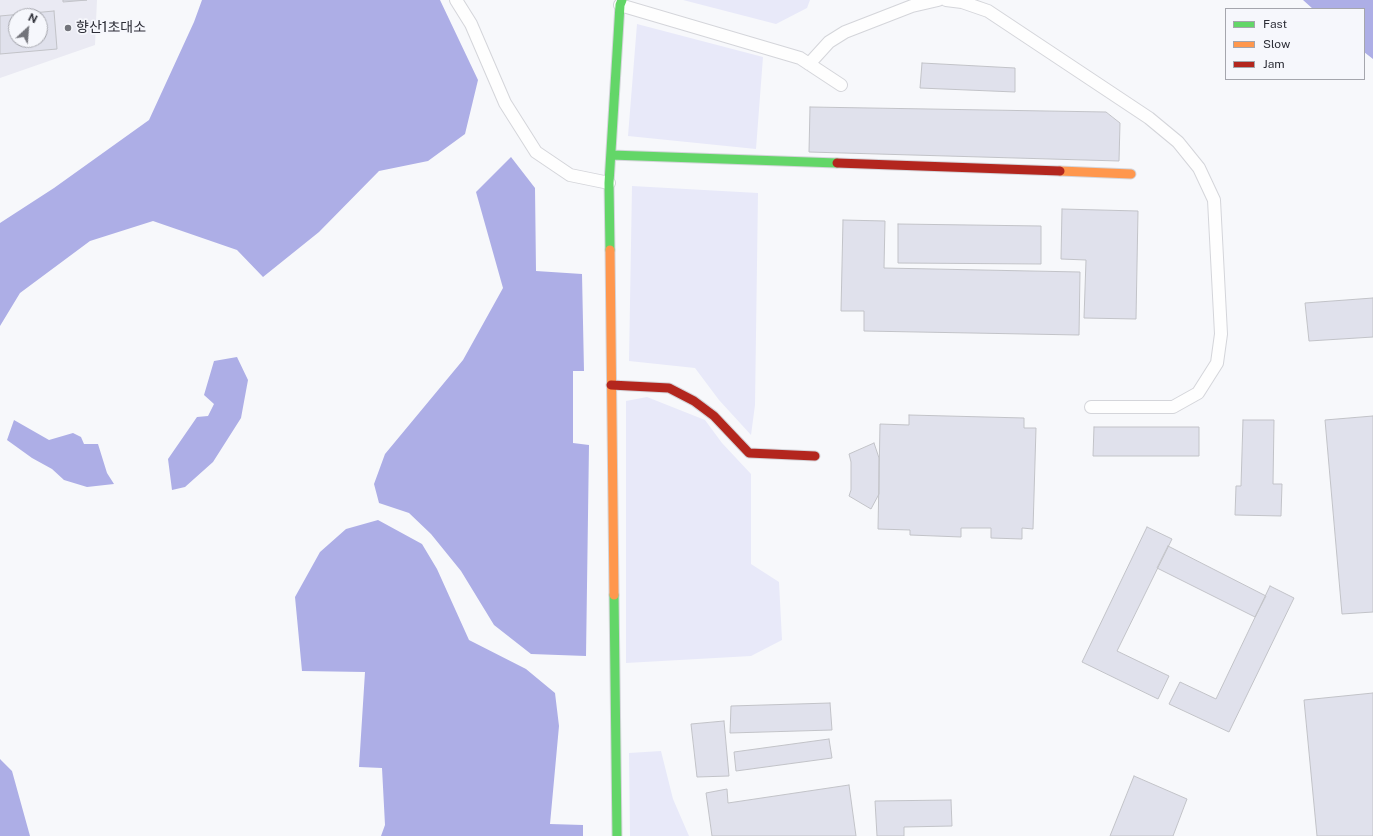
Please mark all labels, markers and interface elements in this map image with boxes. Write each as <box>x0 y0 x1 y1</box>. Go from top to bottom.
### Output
north arrow <box>8 8 48 48</box>
legend <box>1225 8 1365 80</box>
text: N <box>26 11 39 25</box>
text: Fast <box>1263 17 1287 31</box>
place label: 향산1초대소 <box>76 20 146 36</box>
marker: 향산1초대소 <box>63 23 73 33</box>
text: Slow <box>1263 37 1290 51</box>
text: Jam <box>1263 57 1285 71</box>

